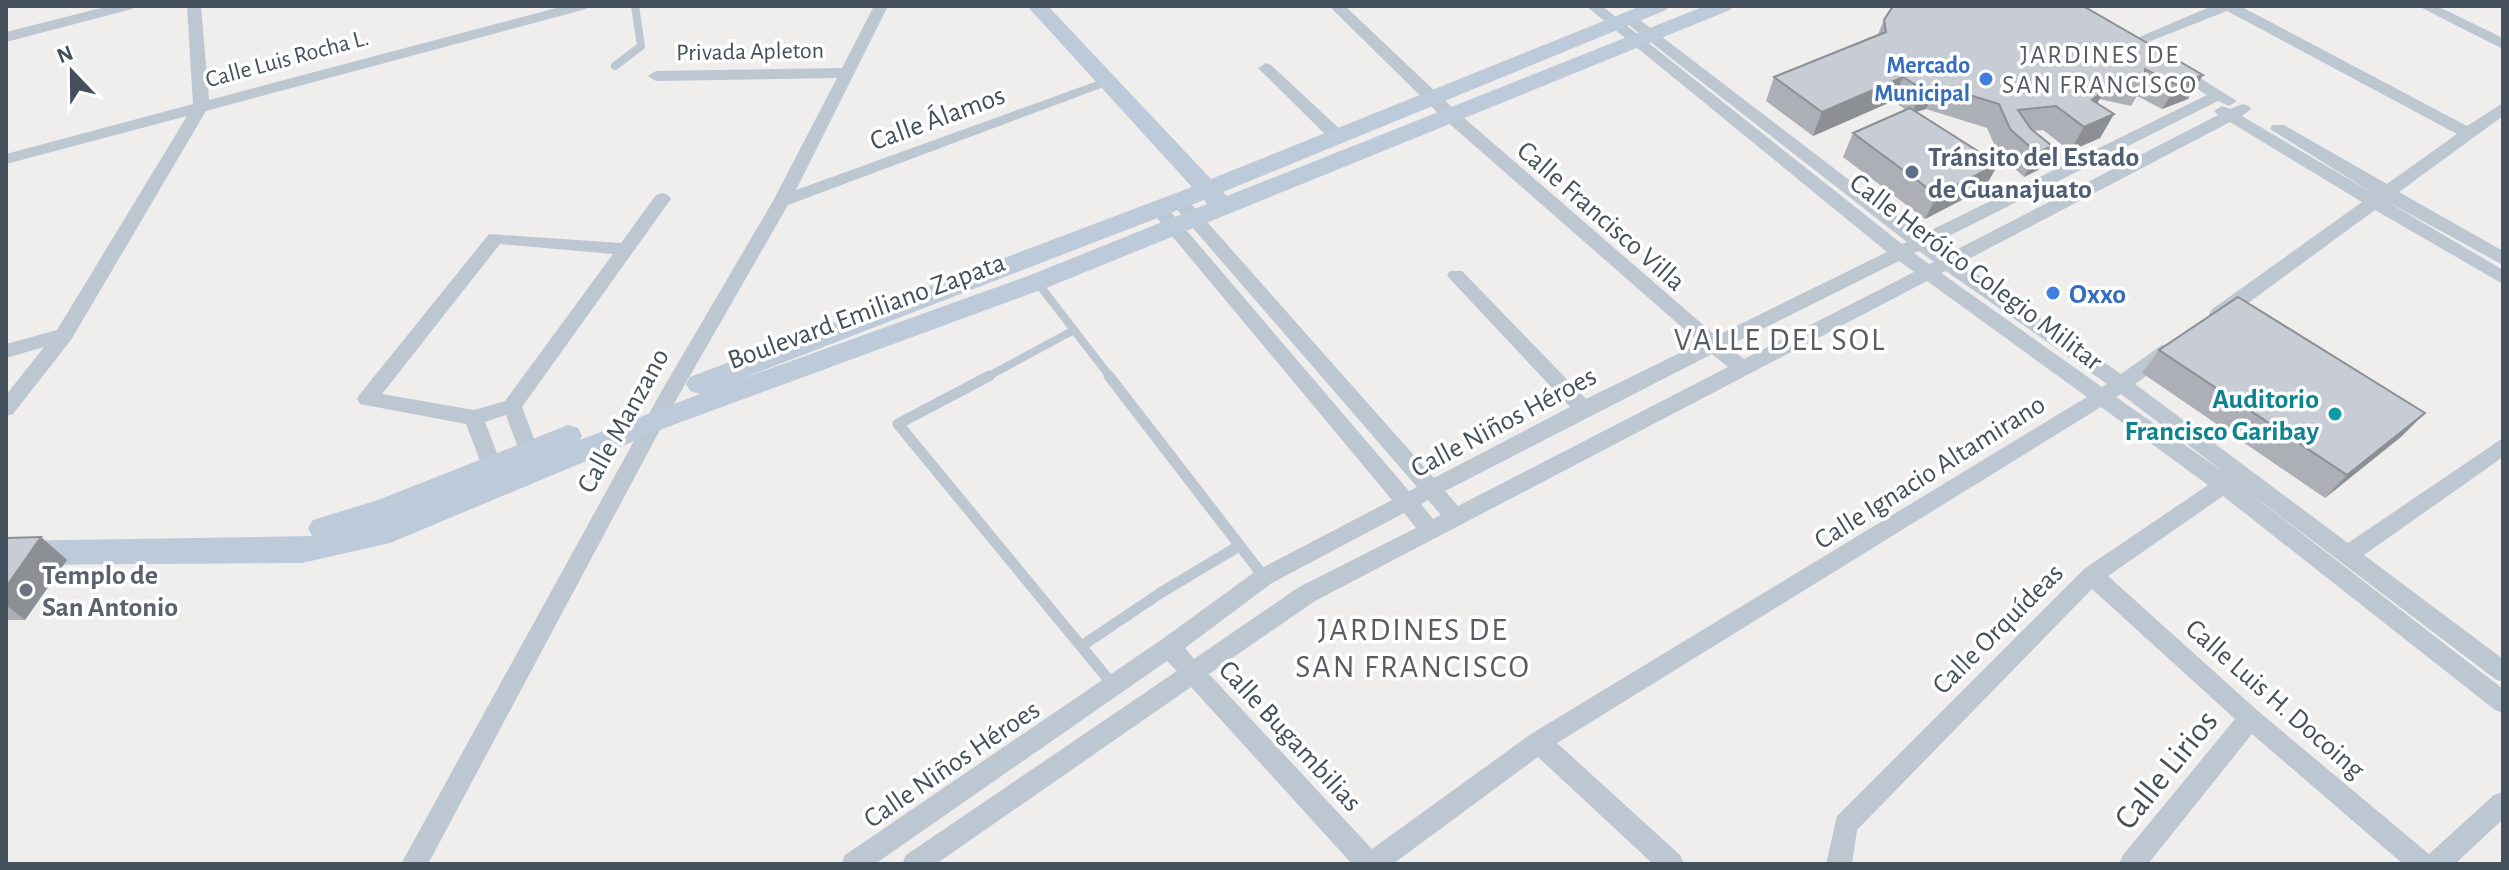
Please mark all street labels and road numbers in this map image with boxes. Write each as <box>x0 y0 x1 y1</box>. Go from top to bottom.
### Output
street label: Calle Luis Rocha L. <box>203 26 371 92</box>
street label: Privada Apleton <box>676 39 824 65</box>
street label: Calle Álamos <box>866 79 1009 156</box>
street label: Calle Francisco Villa <box>1511 136 1690 297</box>
street label: Calle Heróico Colegio Militar <box>1844 169 2107 377</box>
street label: Boulevard Emiliano Zapata <box>724 249 1009 375</box>
street label: Calle Manzano <box>573 344 675 498</box>
street label: Calle Niños Héroes <box>1407 362 1601 483</box>
street label: Calle Ignacio Altamirano <box>1810 390 2050 555</box>
street label: Calle Orquídeas <box>1928 559 2069 700</box>
street label: Calle Luis H. Docoing <box>2180 614 2370 785</box>
street label: Calle Bugambilias <box>1213 656 1366 817</box>
street label: Calle Niños Héroes <box>859 696 1045 834</box>
street label: Calle Lirios <box>2109 704 2225 836</box>

